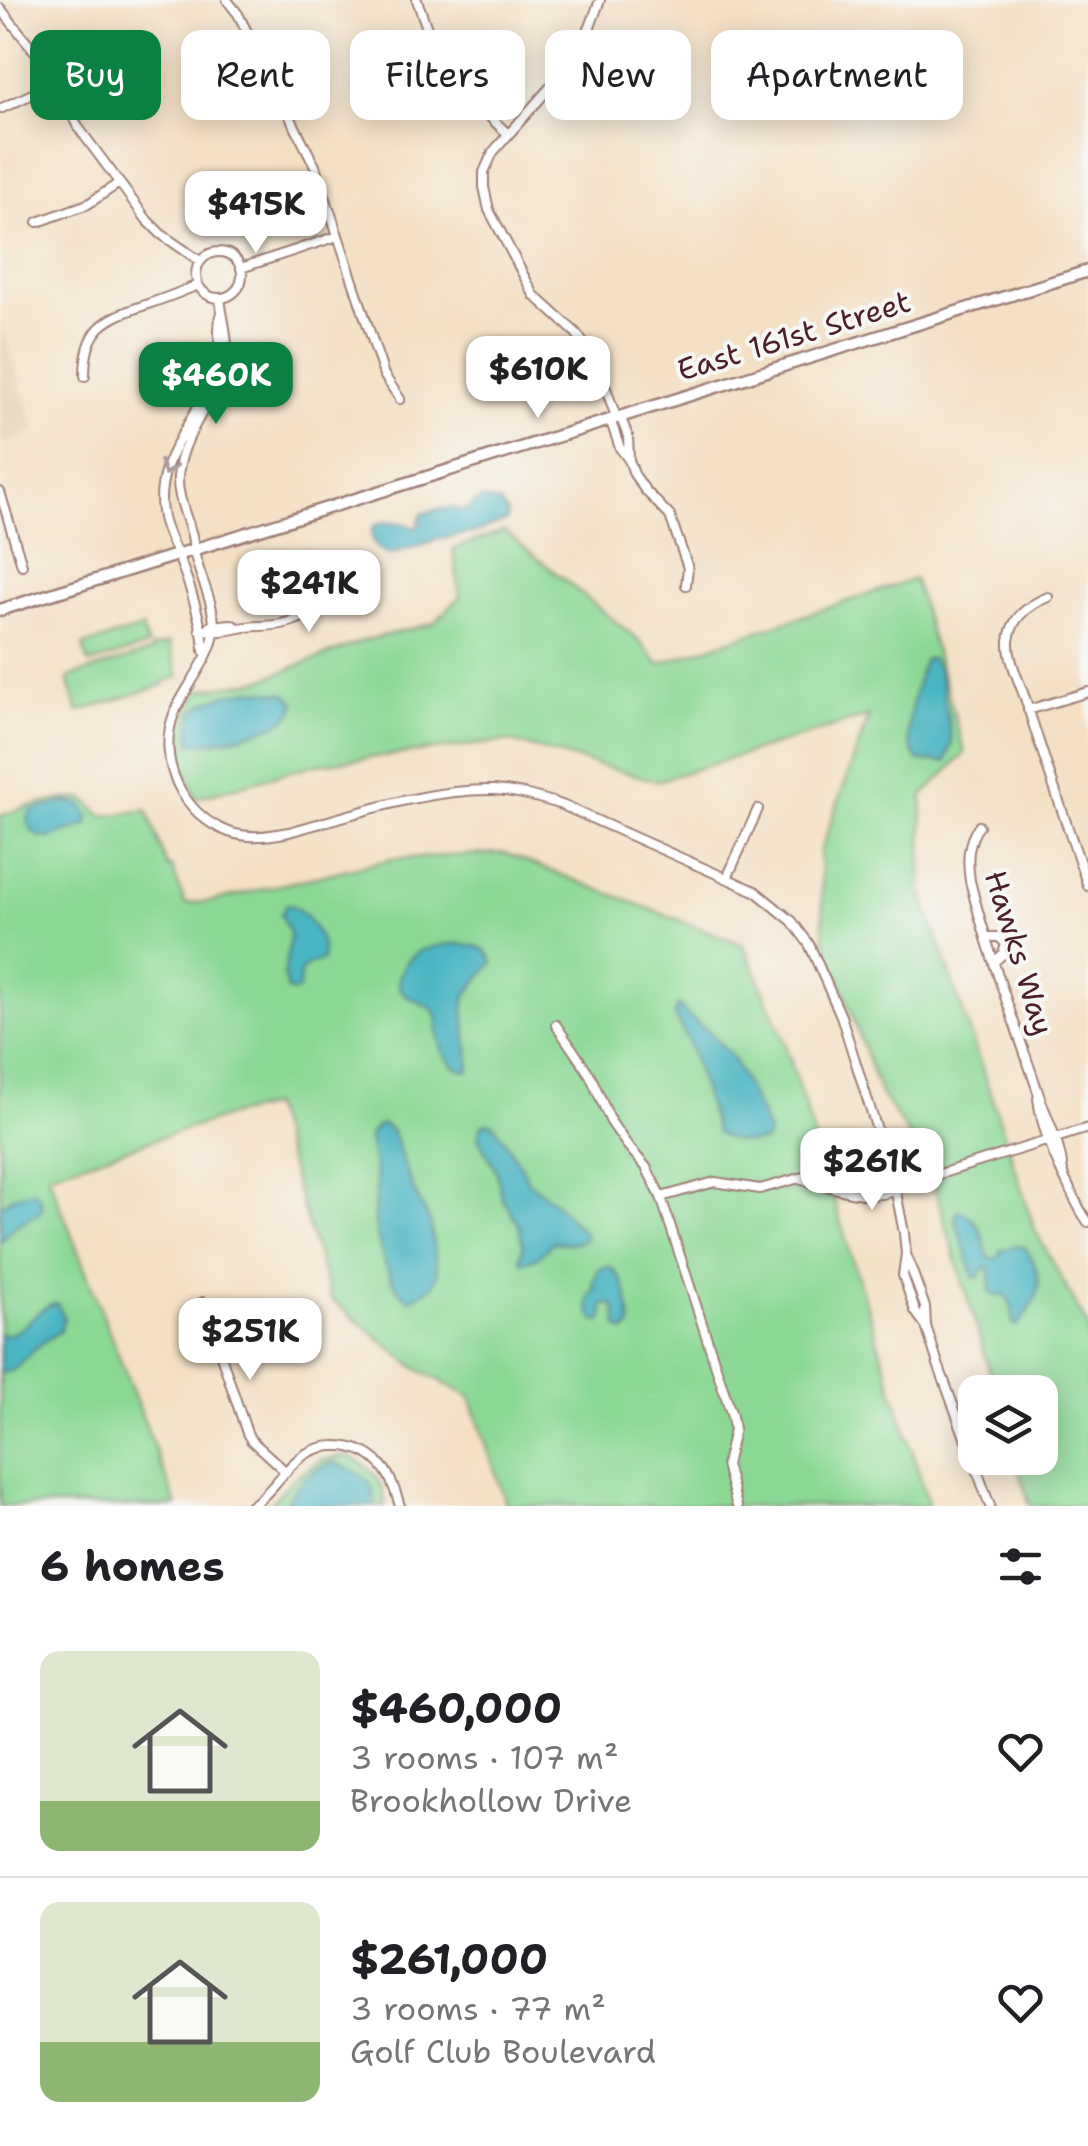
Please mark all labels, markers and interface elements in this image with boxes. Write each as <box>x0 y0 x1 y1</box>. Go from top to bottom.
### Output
chip: Buy <box>30 30 161 120</box>
chip: Rent <box>181 30 330 120</box>
chip: Filters <box>350 30 525 120</box>
chip: New <box>545 30 691 120</box>
chip: Apartment <box>711 30 963 120</box>
pin: $415K <box>186 171 326 256</box>
text: $415K <box>207 182 305 225</box>
street label: East 161st Street <box>672 281 915 390</box>
pin: $610K <box>468 336 608 421</box>
pin: $460K <box>146 342 286 427</box>
text: $610K <box>488 347 588 390</box>
text: $460K <box>161 353 271 396</box>
one-way arrow <box>158 459 178 476</box>
pin: $241K <box>239 550 379 635</box>
text: $241K <box>259 561 359 604</box>
street label: Hawks Way <box>975 865 1064 1040</box>
pin: $261K <box>802 1128 942 1213</box>
text: $261K <box>822 1139 922 1182</box>
pin: $251K <box>180 1298 320 1383</box>
text: $251K <box>201 1309 299 1352</box>
map controls <box>958 1375 1058 1475</box>
button: layers <box>958 1375 1058 1475</box>
text: 6 homes <box>40 1538 225 1594</box>
icon: filters <box>993 1539 1048 1594</box>
text: $460,000 <box>350 1680 562 1736</box>
icon: home <box>120 1691 240 1811</box>
icon: heart <box>993 1724 1048 1779</box>
text: 3 rooms · 107 m² <box>350 1736 618 1779</box>
text: Brookhollow Drive <box>350 1779 632 1822</box>
text: $261,000 <box>350 1931 548 1987</box>
icon: home <box>120 1942 240 2062</box>
icon: heart <box>993 1975 1048 2030</box>
text: 3 rooms · 77 m² <box>350 1987 606 2030</box>
text: Golf Club Boulevard <box>350 2030 656 2073</box>

